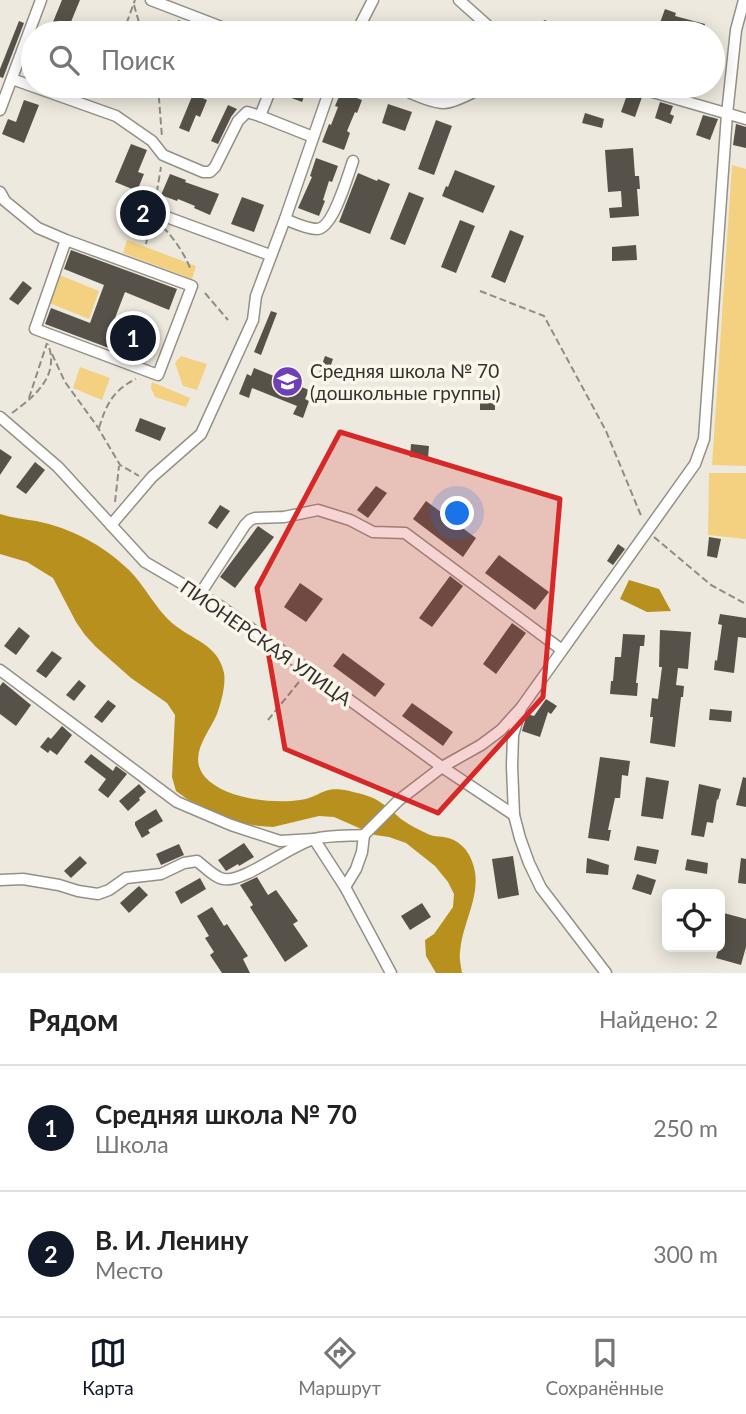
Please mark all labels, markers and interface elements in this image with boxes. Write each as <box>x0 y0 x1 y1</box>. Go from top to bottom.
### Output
search box <box>21 21 725 98</box>
icon: search <box>45 41 83 79</box>
text: Поиск <box>101 44 175 76</box>
pin: 2 <box>120 187 166 239</box>
pin: 1 <box>110 312 156 364</box>
place label: Средняя школа № 70 (дошкольные группы) <box>310 359 501 404</box>
school or university icon: Средняя школа № 70 (дошкольные группы) <box>270 365 304 399</box>
your location <box>440 496 474 530</box>
street label: ПИОНЕРСКАЯ УЛИЦА <box>177 575 356 710</box>
map controls <box>662 889 725 952</box>
button: locate <box>662 889 725 952</box>
text: Рядом <box>28 1001 118 1037</box>
text: Найдено: 2 <box>599 1005 718 1033</box>
text: Средняя школа № 70 <box>95 1098 357 1130</box>
text: 1 <box>44 1114 58 1142</box>
text: 250 m <box>653 1114 718 1142</box>
text: Школа <box>95 1130 169 1158</box>
text: В. И. Ленину <box>95 1224 248 1256</box>
text: 2 <box>44 1240 58 1268</box>
text: 300 m <box>653 1240 718 1268</box>
text: Место <box>95 1256 163 1284</box>
tab: Карта <box>82 1334 134 1399</box>
tab: Маршрут <box>298 1334 381 1399</box>
tab: Сохранённые <box>545 1334 664 1399</box>

